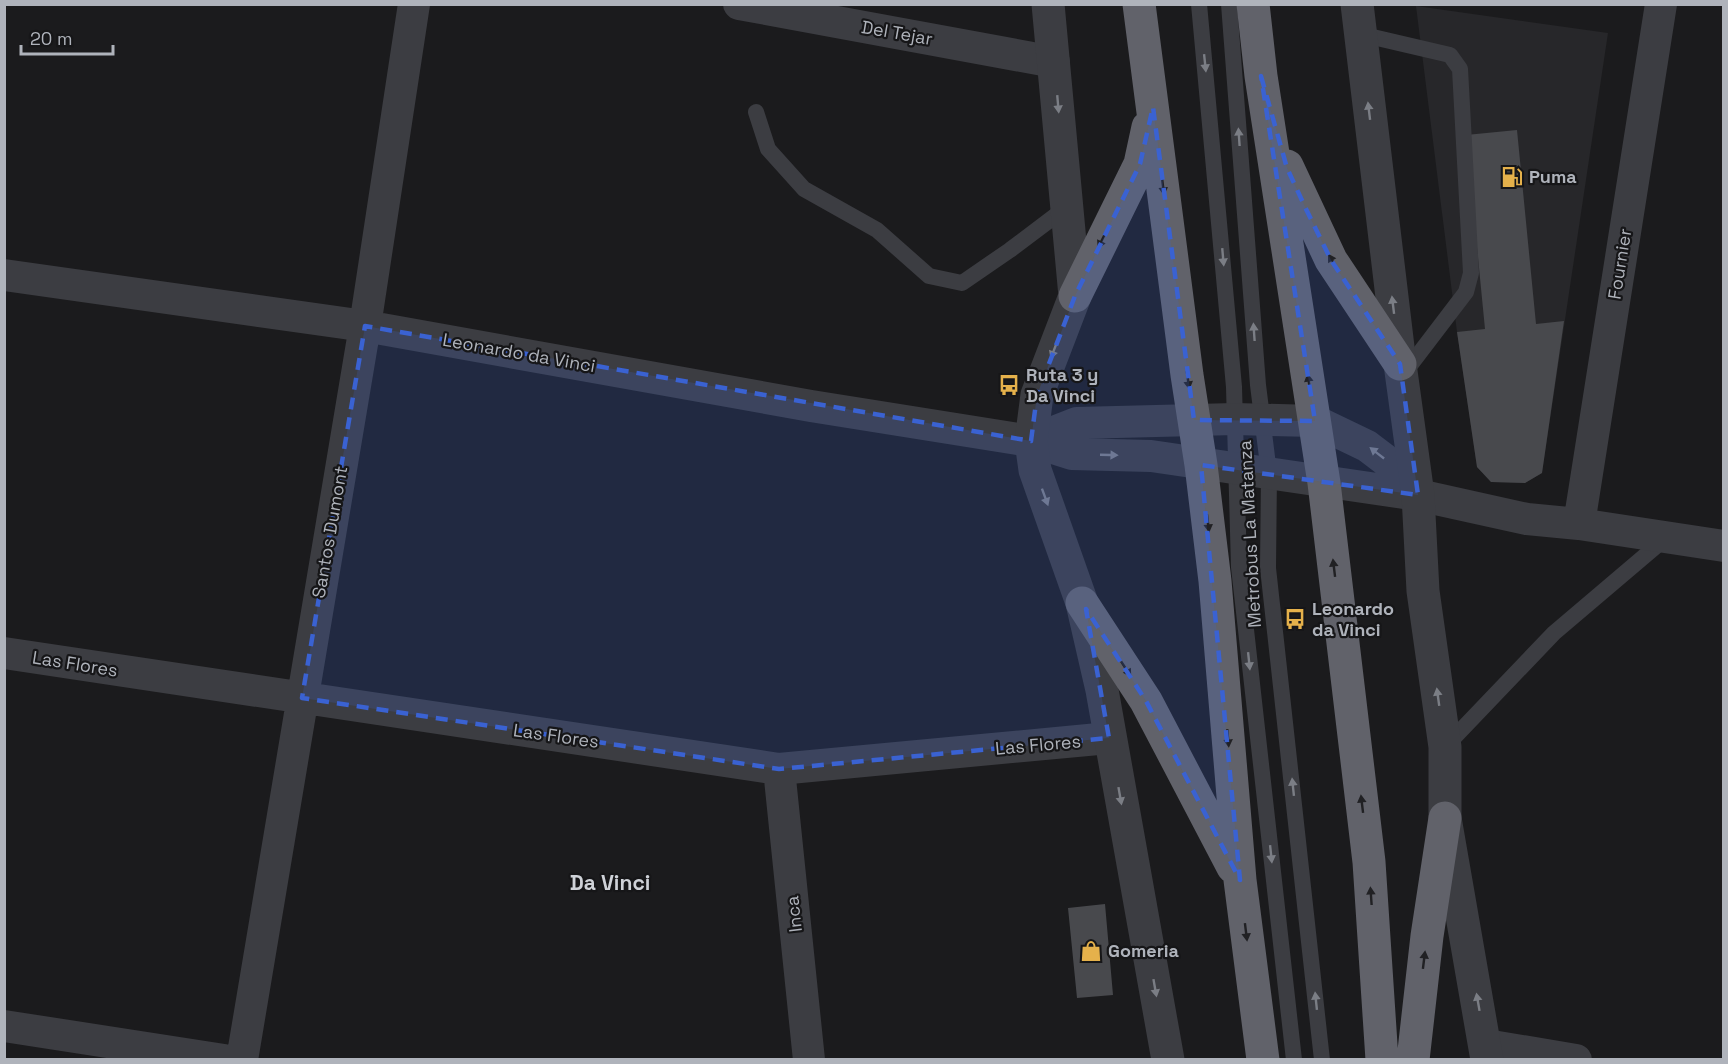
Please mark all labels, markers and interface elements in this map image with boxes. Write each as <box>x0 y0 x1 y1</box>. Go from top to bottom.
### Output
street label: Del Tejar <box>860 15 935 50</box>
scale bar <box>21 18 112 56</box>
text: 20 m <box>30 27 73 50</box>
one-way arrow <box>1200 53 1210 72</box>
one-way arrow <box>1053 95 1063 114</box>
one-way arrow <box>1365 102 1374 121</box>
one-way arrow <box>1234 128 1244 147</box>
fuel station icon: Puma <box>1500 165 1524 189</box>
place label: Puma <box>1529 165 1577 188</box>
one-way arrow <box>1158 177 1167 196</box>
street label: Fournier <box>1603 227 1636 301</box>
one-way arrow <box>1097 231 1107 248</box>
one-way arrow <box>1218 247 1227 266</box>
one-way arrow <box>1328 254 1339 270</box>
one-way arrow <box>1388 295 1397 314</box>
one-way arrow <box>1249 322 1259 341</box>
street label: Leonardo da Vinci <box>441 328 597 377</box>
one-way arrow <box>1049 341 1059 359</box>
place label: Ruta 3 y Da Vinci <box>1026 363 1098 407</box>
one-way arrow <box>1184 370 1193 389</box>
bus stop icon: Ruta 3 y Da Vinci <box>997 373 1021 397</box>
one-way arrow <box>1304 374 1313 393</box>
street label: Metrobus La Matanza <box>1233 440 1266 628</box>
one-way arrow <box>1369 447 1385 460</box>
one-way arrow <box>1099 450 1118 460</box>
street label: Santos Dumont <box>307 464 352 600</box>
one-way arrow <box>1041 488 1051 506</box>
one-way arrow <box>1203 513 1213 532</box>
one-way arrow <box>1330 559 1339 578</box>
place label: Leonardo da Vinci <box>1312 597 1394 641</box>
bus stop icon: Leonardo da Vinci <box>1283 607 1307 631</box>
street label: Las Flores <box>31 645 119 682</box>
one-way arrow <box>1244 651 1254 670</box>
one-way arrow <box>1120 661 1131 678</box>
one-way arrow <box>1433 688 1442 707</box>
street label: Las Flores <box>512 718 600 753</box>
one-way arrow <box>1223 728 1233 747</box>
street label: Las Flores <box>994 729 1082 760</box>
one-way arrow <box>1288 777 1298 796</box>
one-way arrow <box>1116 787 1125 806</box>
one-way arrow <box>1357 794 1367 813</box>
one-way arrow <box>1266 845 1276 864</box>
district label: Da Vinci <box>570 869 650 896</box>
one-way arrow <box>1367 887 1376 906</box>
street label: Inca <box>780 895 807 933</box>
one-way arrow <box>1242 922 1251 941</box>
shop icon: Gomeria <box>1079 939 1103 963</box>
place label: Gomeria <box>1108 939 1180 962</box>
one-way arrow <box>1420 950 1429 969</box>
one-way arrow <box>1151 978 1160 997</box>
one-way arrow <box>1311 992 1321 1011</box>
one-way arrow <box>1473 992 1482 1011</box>

